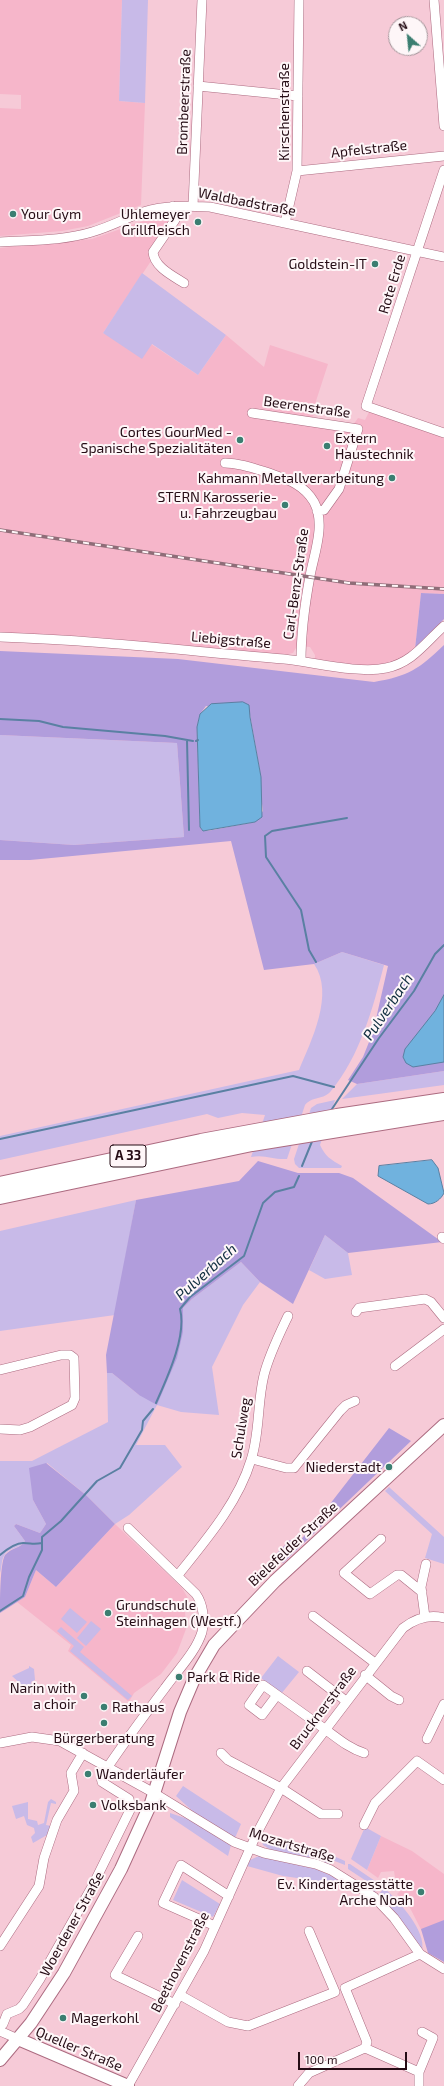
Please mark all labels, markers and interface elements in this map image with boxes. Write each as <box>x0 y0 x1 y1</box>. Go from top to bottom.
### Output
north arrow <box>388 16 428 56</box>
text: N <box>396 18 409 33</box>
street label: Brombeerstraße <box>174 49 194 155</box>
street label: Kirschenstraße <box>276 63 292 161</box>
street label: Apfelstraße <box>330 137 408 161</box>
street label: Waldbadstraße <box>197 184 297 220</box>
place label: Your Gym <box>21 206 81 222</box>
place label: Uhlemeyer Grillfleisch <box>121 206 190 238</box>
marker: Your Gym <box>8 209 18 219</box>
marker: Uhlemeyer Grillfleisch <box>193 217 203 227</box>
street label: Rote Erde <box>375 252 409 316</box>
place label: Goldstein-IT <box>288 256 367 272</box>
marker: Goldstein-IT <box>370 259 380 269</box>
street label: Beerenstraße <box>262 393 352 421</box>
place label: Cortes GourMed - Spanische Spezialitäten <box>81 424 232 456</box>
place label: Extern Haustechnik <box>335 430 414 462</box>
marker: Cortes GourMed - Spanische Spezialitäten <box>235 435 245 445</box>
marker: Extern Haustechnik <box>322 441 332 451</box>
place label: Kahmann Metallverarbeitung <box>198 470 384 486</box>
marker: Kahmann Metallverarbeitung <box>387 473 397 483</box>
place label: STERN Karosserie- u. Fahrzeugbau <box>158 489 277 522</box>
marker: STERN Karosserie- u. Fahrzeugbau <box>280 500 290 510</box>
street label: Carl-Benz-Straße <box>280 527 312 641</box>
street label: Liebigstraße <box>190 628 272 652</box>
water label: Pulverbach <box>359 970 417 1044</box>
road number: A 33 <box>110 1145 146 1167</box>
water label: Pulverbach <box>172 1240 240 1304</box>
street label: Schulweg <box>228 1396 254 1460</box>
place label: Niederstadt <box>305 1459 381 1475</box>
marker: Niederstadt <box>384 1462 394 1472</box>
street label: Bielefelder Straße <box>245 1498 341 1590</box>
place label: Grundschule Steinhagen (Westf.) <box>116 1597 242 1630</box>
marker: Grundschule Steinhagen (Westf.) <box>103 1608 113 1618</box>
street label: Brucknerstraße <box>286 1663 360 1753</box>
place label: Park & Ride <box>187 1669 260 1685</box>
marker: Park & Ride <box>174 1672 184 1682</box>
place label: Narin with a choir <box>10 1680 76 1712</box>
marker: Narin with a choir <box>79 1691 89 1701</box>
place label: Rathaus <box>112 1699 165 1715</box>
marker: Rathaus <box>99 1702 109 1712</box>
marker: Bürgerberatung <box>99 1718 109 1728</box>
place label: Bürgerberatung <box>53 1730 155 1746</box>
place label: Wanderläufer <box>96 1766 184 1782</box>
marker: Wanderläufer <box>83 1769 93 1779</box>
place label: Volksbank <box>101 1797 166 1813</box>
marker: Volksbank <box>88 1800 98 1810</box>
street label: Mozartstraße <box>247 1824 337 1866</box>
street label: Woerdener Straße <box>36 1869 108 1979</box>
place label: Ev. Kindertagesstätte Arche Noah <box>277 1876 413 1908</box>
marker: Ev. Kindertagesstätte Arche Noah <box>416 1887 426 1897</box>
street label: Beethovenstraße <box>147 1909 213 2015</box>
place label: Magerkohl <box>71 2010 139 2026</box>
marker: Magerkohl <box>58 2013 68 2023</box>
street label: Queller Straße <box>33 2023 125 2075</box>
scale bar <box>300 2044 409 2070</box>
text: 100 m <box>305 2052 337 2066</box>

